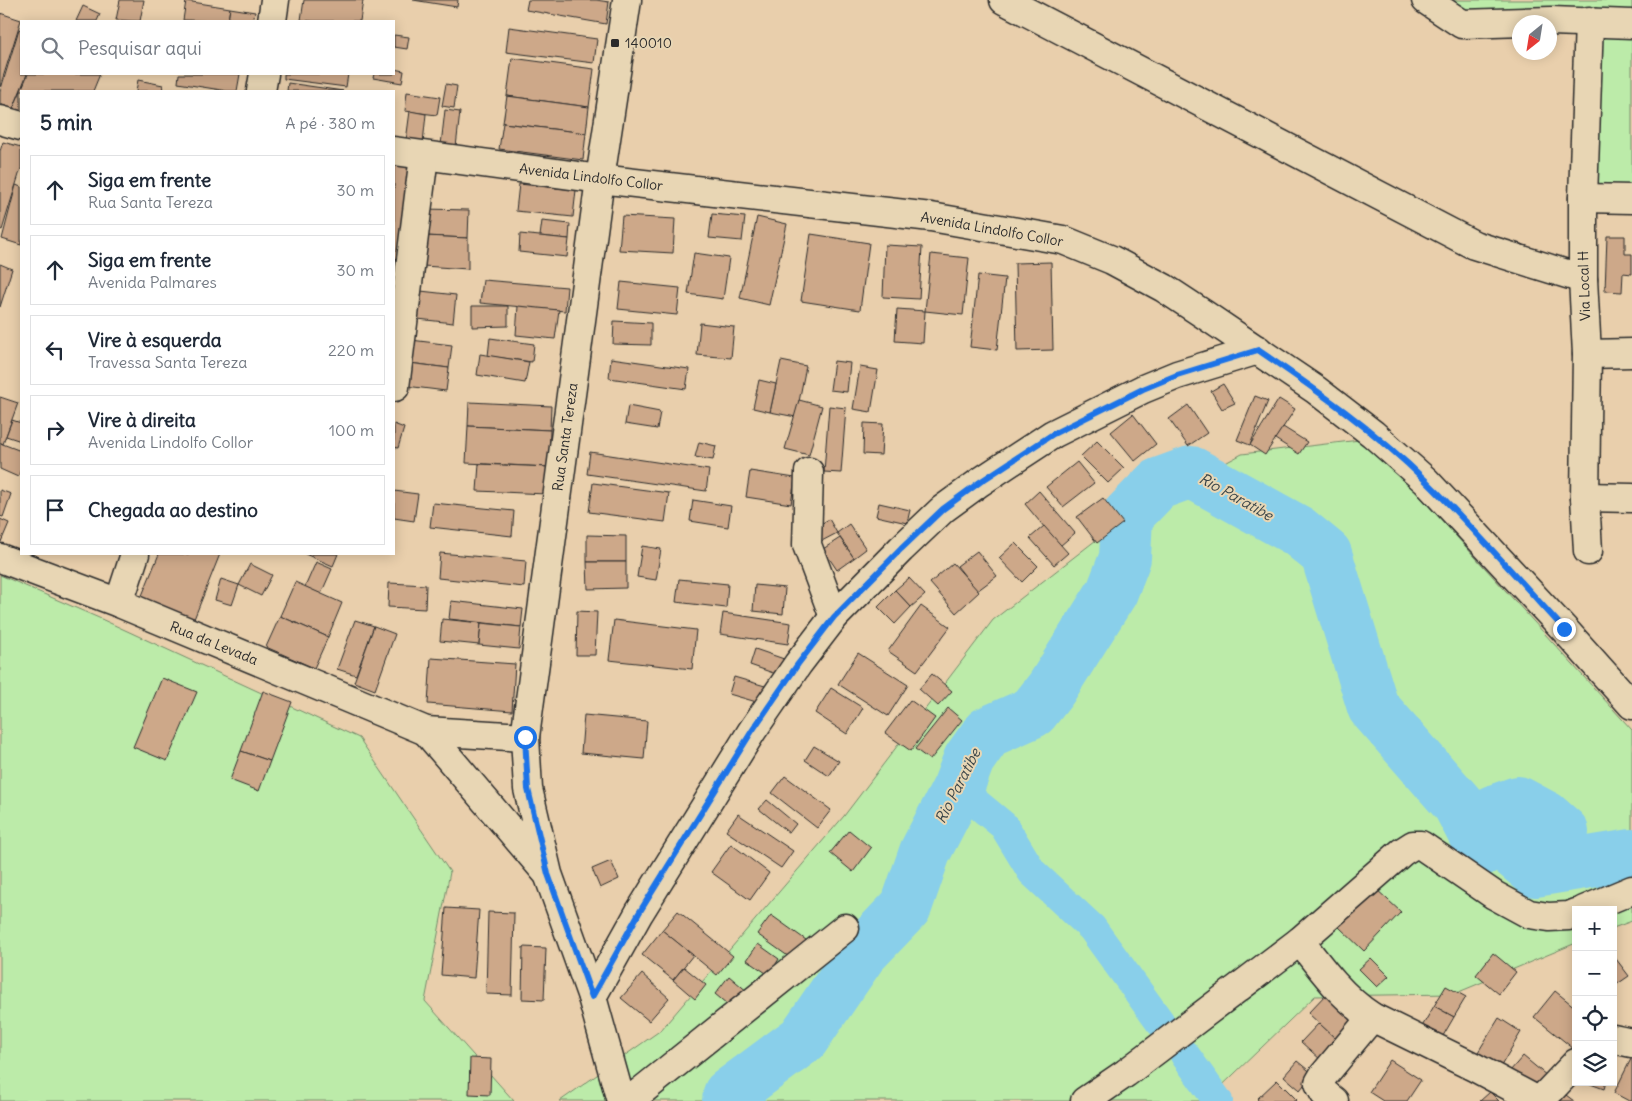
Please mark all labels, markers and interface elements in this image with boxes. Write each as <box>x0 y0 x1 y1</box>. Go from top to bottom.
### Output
north arrow <box>1512 15 1557 60</box>
search box <box>20 20 395 75</box>
icon: search <box>38 34 66 62</box>
place label: 140010 <box>625 34 672 52</box>
text: Pesquisar aqui <box>78 36 202 60</box>
marker: 140010 <box>609 37 621 49</box>
text: 5 min <box>40 109 92 136</box>
text: A pé · 380 m <box>285 113 375 133</box>
street label: Avenida Lindolfo Collor <box>518 159 664 195</box>
text: Siga em frente <box>88 168 211 192</box>
icon: ahead <box>41 176 69 204</box>
text: 30 m <box>337 180 374 200</box>
text: Rua Santa Tereza <box>88 192 213 212</box>
street label: Avenida Lindolfo Collor <box>919 208 1065 250</box>
text: Siga em frente <box>88 248 211 272</box>
street label: Via Local H <box>1574 251 1594 321</box>
icon: ahead <box>41 256 69 284</box>
text: 30 m <box>337 260 374 280</box>
text: Avenida Palmares <box>88 272 217 292</box>
text: Vire à esquerda <box>88 328 222 352</box>
icon: left <box>41 336 69 364</box>
text: 220 m <box>328 340 374 360</box>
text: Travessa Santa Tereza <box>88 352 247 372</box>
street label: Rua Santa Tereza <box>548 382 582 492</box>
text: Vire à direita <box>88 408 196 432</box>
icon: right <box>41 416 69 444</box>
text: 100 m <box>329 420 374 440</box>
text: Avenida Lindolfo Collor <box>88 432 253 452</box>
water label: Rio Paratibe <box>1196 469 1277 525</box>
icon: arrive <box>41 496 69 524</box>
text: Chegada ao destino <box>88 498 258 522</box>
street label: Rua da Levada <box>167 617 261 669</box>
route end <box>1553 618 1576 641</box>
route start <box>514 726 537 749</box>
water label: Rio Paratibe <box>931 744 985 826</box>
map controls <box>1572 906 1617 1086</box>
button: + <box>1572 906 1617 951</box>
button: − <box>1572 951 1617 996</box>
button: locate <box>1572 996 1617 1041</box>
button: layers <box>1572 1041 1617 1086</box>

